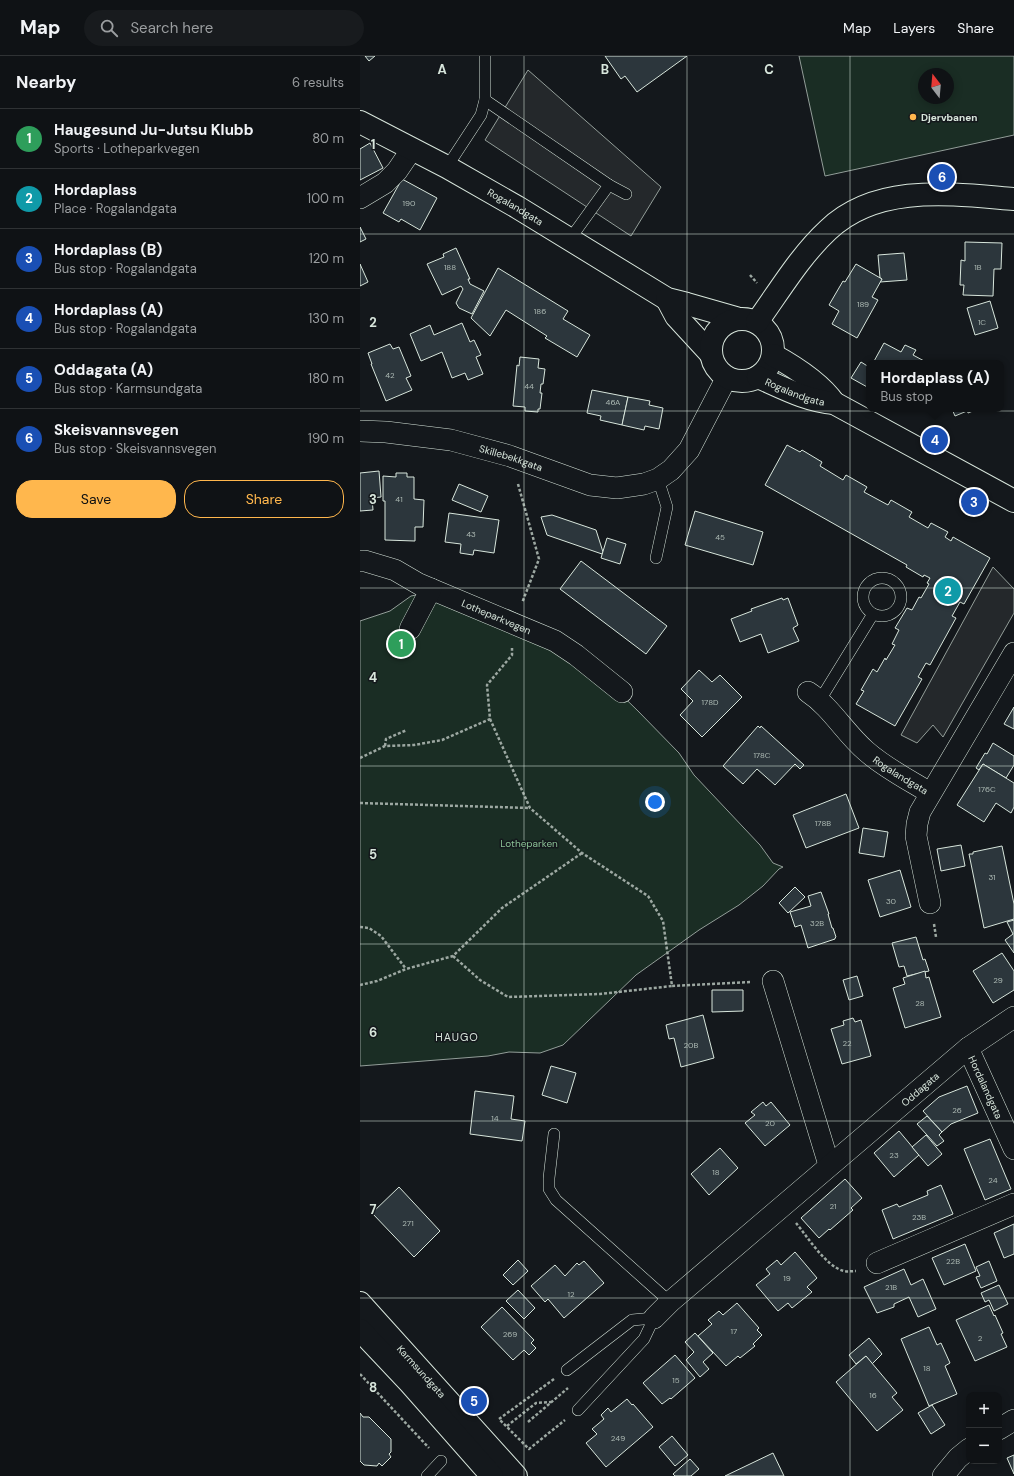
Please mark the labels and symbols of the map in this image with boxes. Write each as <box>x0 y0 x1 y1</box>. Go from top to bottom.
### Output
text: A <box>437 61 447 78</box>
text: B <box>601 61 609 78</box>
text: C <box>764 61 774 78</box>
north arrow <box>918 68 954 104</box>
place label: Djervbanen <box>921 111 977 124</box>
marker: Djervbanen <box>908 112 918 122</box>
text: 1 <box>371 136 375 153</box>
pin: 6 <box>929 162 955 192</box>
street label: Rogalandgata <box>485 185 546 228</box>
house number: 190 <box>403 198 416 208</box>
house number: 188 <box>444 262 456 272</box>
house number: 1B <box>974 262 982 272</box>
house number: 189 <box>857 299 869 309</box>
house number: 186 <box>534 306 546 316</box>
text: 2 <box>369 314 377 331</box>
house number: 1C <box>978 317 986 327</box>
house number: 42 <box>385 370 395 380</box>
street label: Rogalandgata <box>763 375 826 408</box>
house number: 44 <box>524 381 534 391</box>
house number: 46A <box>606 397 621 407</box>
pin: 4 <box>922 425 948 455</box>
street label: Skillebekkgata <box>478 441 544 474</box>
pin: 3 <box>961 487 987 517</box>
text: 3 <box>369 491 377 508</box>
house number: 41 <box>395 494 403 504</box>
house number: 43 <box>466 529 476 539</box>
house number: 45 <box>715 532 725 542</box>
pin: 2 <box>935 576 961 606</box>
street label: Lotheparkvegen <box>460 596 533 637</box>
pin: 1 <box>388 629 414 659</box>
text: 4 <box>369 669 377 686</box>
house number: 178D <box>702 697 719 707</box>
house number: 178C <box>753 750 771 760</box>
street label: Rogalandgata <box>870 753 931 797</box>
house number: 176C <box>978 784 996 794</box>
your location <box>645 792 665 812</box>
house number: 178B <box>815 818 831 828</box>
park label: Lotheparken <box>500 837 558 850</box>
text: 5 <box>369 846 377 863</box>
house number: 31 <box>988 872 996 882</box>
house number: 30 <box>886 896 897 906</box>
house number: 32B <box>810 918 824 928</box>
house number: 29 <box>993 975 1003 985</box>
house number: 28 <box>915 998 925 1008</box>
text: 6 <box>369 1024 377 1041</box>
district label: HAUGO <box>435 1030 479 1044</box>
house number: 22 <box>842 1038 852 1048</box>
house number: 20B <box>684 1040 699 1050</box>
street label: Hordalandgata <box>966 1053 1006 1121</box>
street label: Oddagata <box>898 1069 942 1109</box>
house number: 26 <box>952 1105 962 1115</box>
house number: 14 <box>491 1113 499 1123</box>
house number: 20 <box>765 1118 776 1128</box>
house number: 23 <box>889 1150 899 1160</box>
house number: 18 <box>712 1167 720 1177</box>
house number: 24 <box>988 1175 998 1185</box>
text: 7 <box>370 1201 377 1218</box>
house number: 21 <box>829 1201 837 1211</box>
house number: 23B <box>912 1212 926 1222</box>
house number: 271 <box>402 1218 414 1228</box>
house number: 22B <box>946 1256 960 1266</box>
house number: 19 <box>783 1273 791 1283</box>
house number: 21B <box>885 1282 897 1292</box>
house number: 12 <box>567 1289 575 1299</box>
house number: 17 <box>731 1326 737 1336</box>
house number: 269 <box>503 1329 517 1339</box>
house number: 2 <box>978 1333 983 1343</box>
street label: Karmsundgata <box>394 1342 449 1400</box>
house number: 18 <box>923 1363 931 1373</box>
house number: 15 <box>672 1375 680 1385</box>
text: 8 <box>369 1379 377 1396</box>
pin: 5 <box>461 1386 487 1416</box>
house number: 16 <box>869 1390 877 1400</box>
house number: 249 <box>611 1433 625 1443</box>

